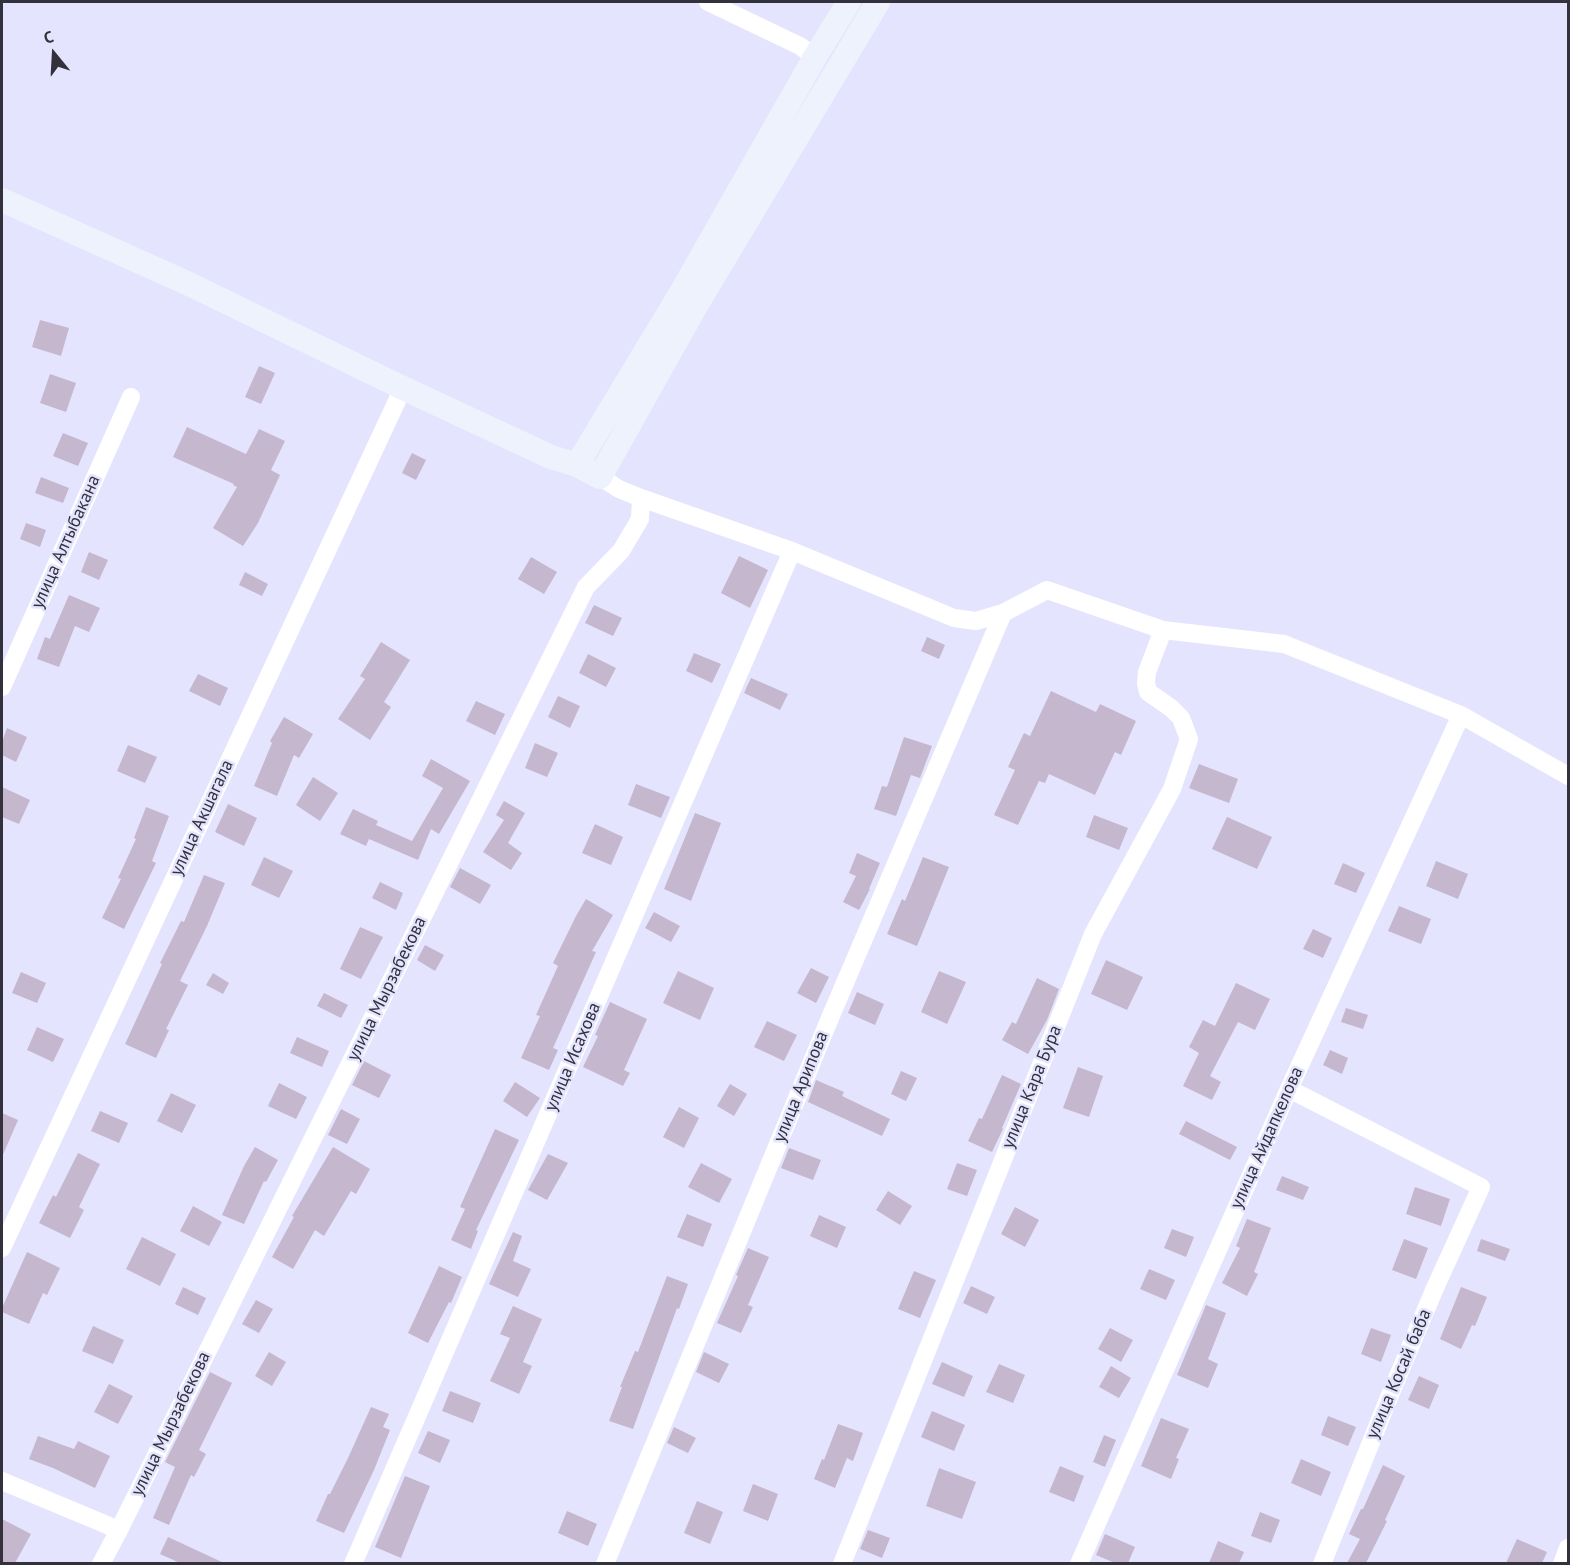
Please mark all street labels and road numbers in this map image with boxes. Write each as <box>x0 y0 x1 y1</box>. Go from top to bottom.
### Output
street label: улица Алтыбакана <box>27 472 105 612</box>
street label: улица Акшагала <box>166 757 238 879</box>
street label: улица Мырзабекова <box>343 913 431 1065</box>
street label: улица Исахова <box>540 999 606 1115</box>
street label: улица Кара Бура <box>997 1022 1067 1152</box>
street label: улица Арипова <box>769 1028 833 1146</box>
street label: улица Айдапкелова <box>1226 1064 1308 1212</box>
street label: улица Косай баба <box>1362 1306 1436 1442</box>
street label: улица Мырзабекова <box>127 1348 215 1500</box>

